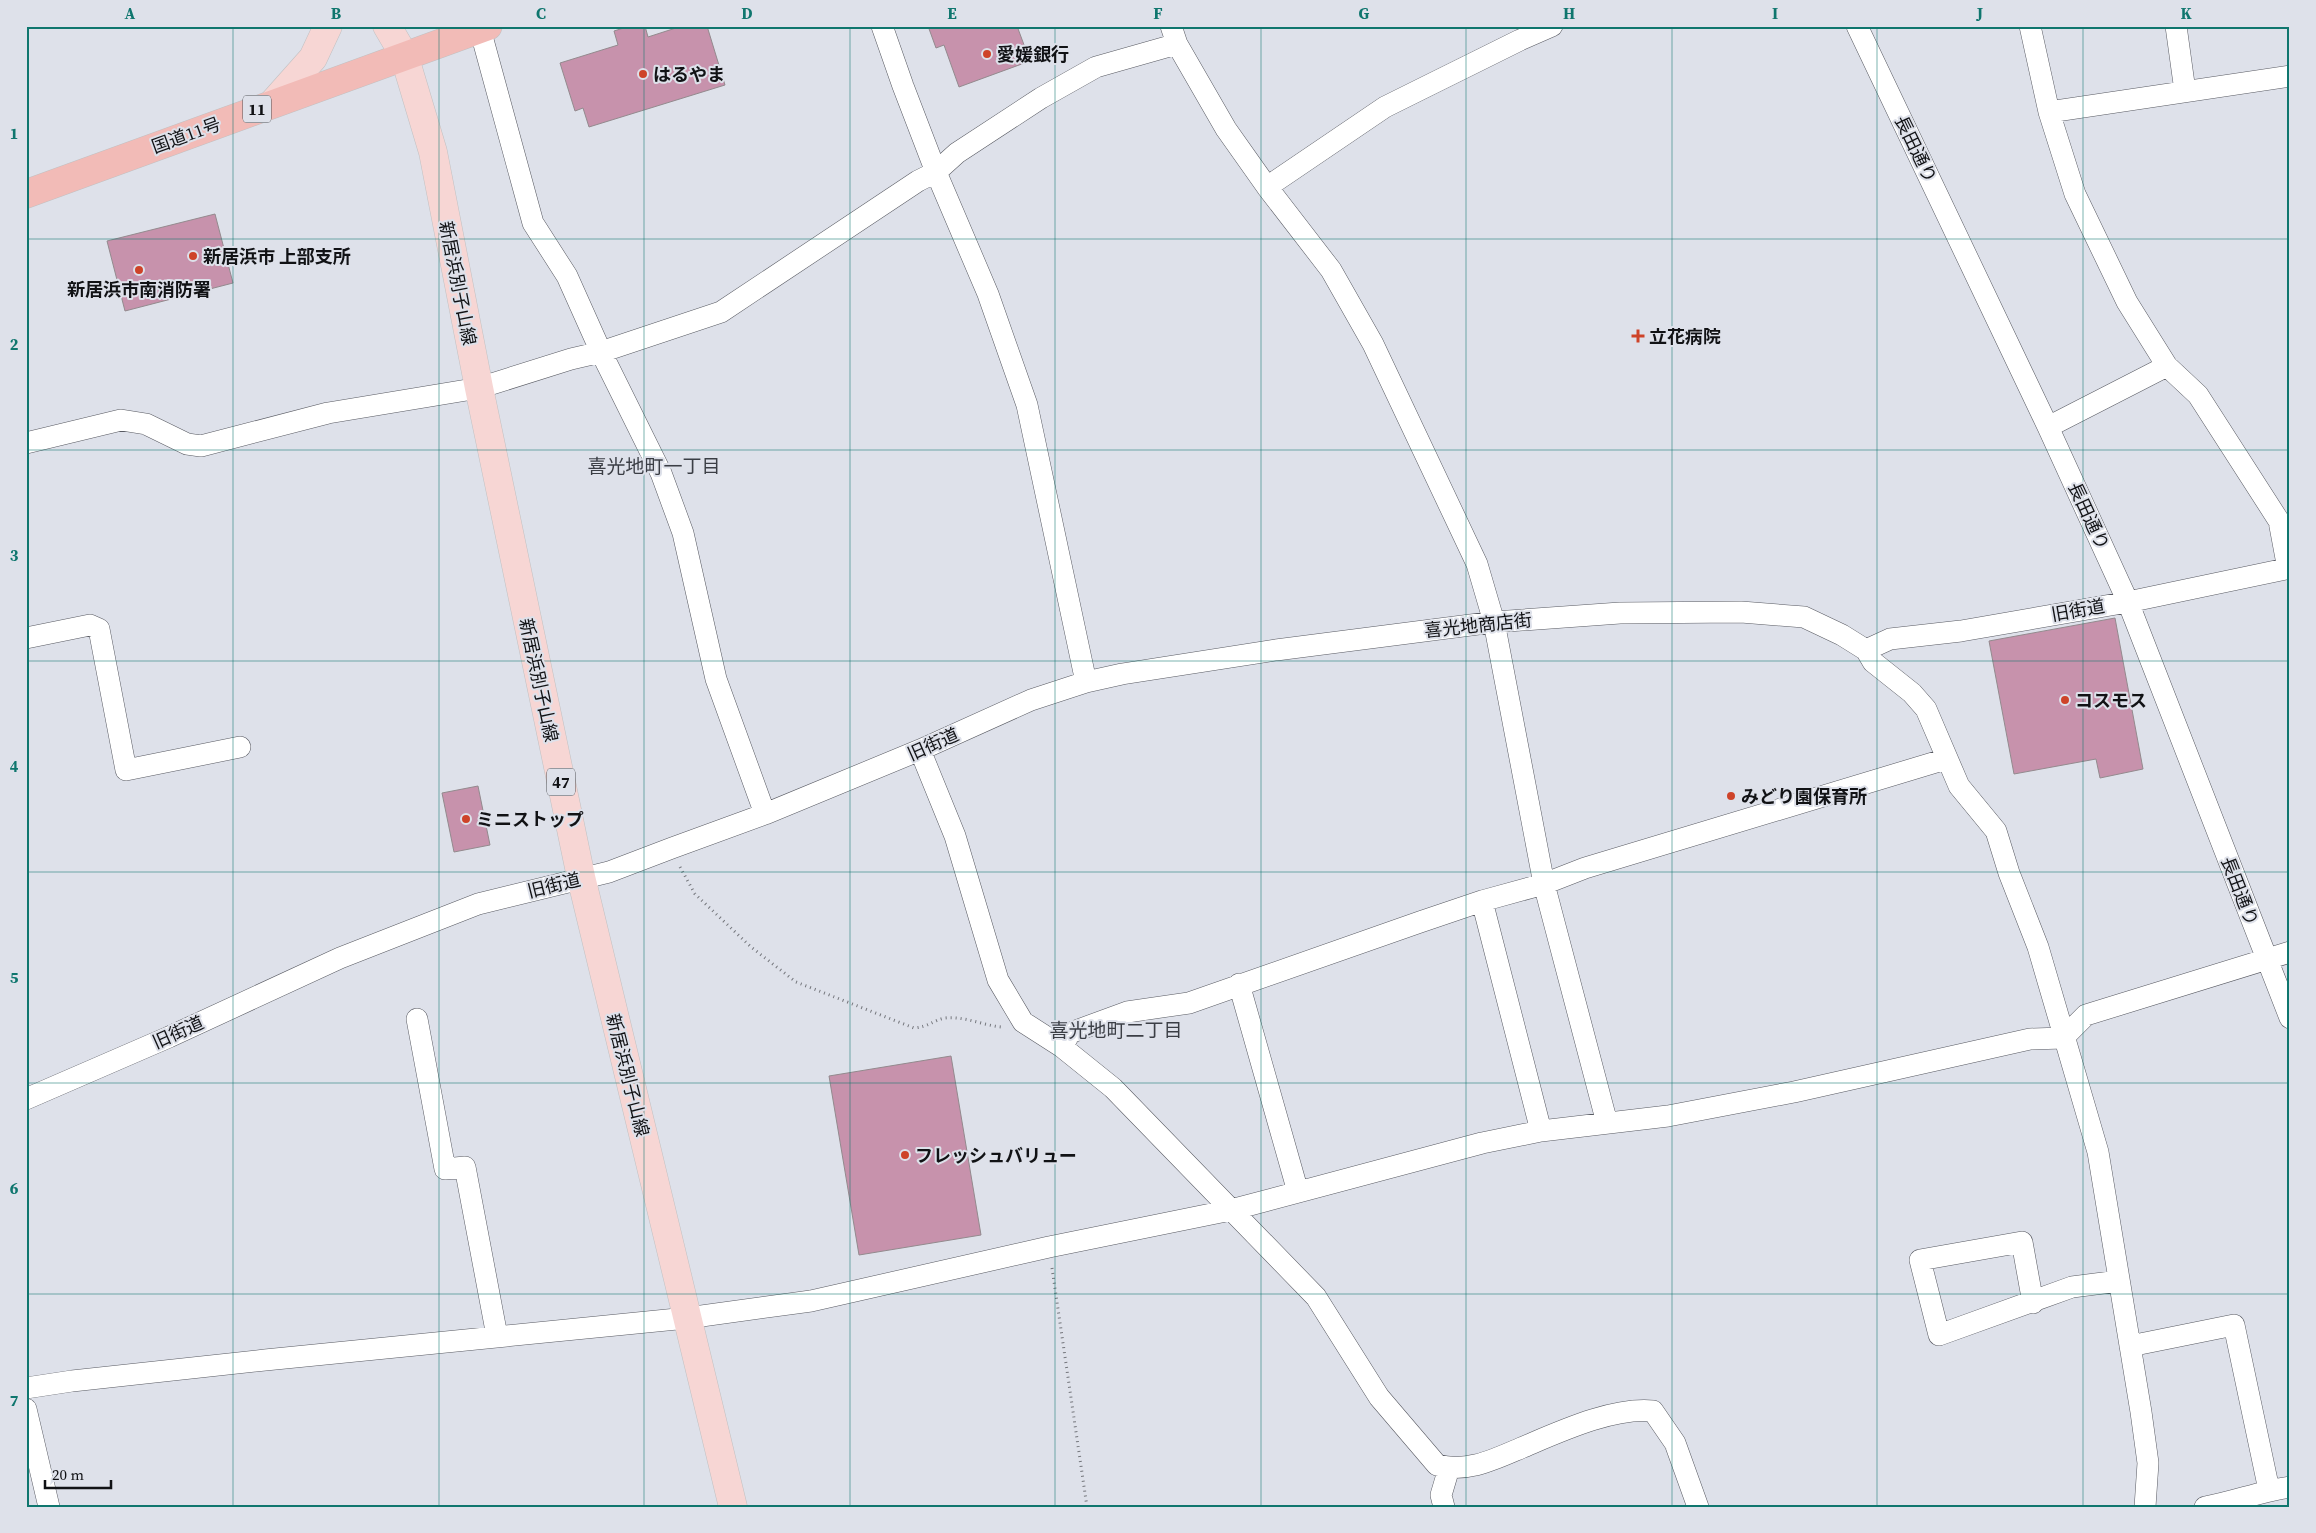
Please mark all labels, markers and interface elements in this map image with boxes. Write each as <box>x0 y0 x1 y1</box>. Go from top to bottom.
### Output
text: A <box>125 2 136 24</box>
text: B <box>331 2 342 24</box>
text: C <box>536 2 546 24</box>
text: D <box>741 2 753 24</box>
text: E <box>947 2 957 24</box>
text: F <box>1153 2 1163 24</box>
text: G <box>1359 2 1370 24</box>
text: H <box>1563 2 1575 24</box>
text: I <box>1772 2 1778 24</box>
text: J <box>1976 2 1983 24</box>
text: K <box>2180 2 2192 24</box>
place label: 愛媛銀行 <box>997 42 1069 67</box>
marker: 愛媛銀行 <box>981 48 993 60</box>
place label: はるやま <box>653 62 725 87</box>
marker: はるやま <box>637 68 649 80</box>
road number: 11 <box>243 96 271 122</box>
street label: 国道11号 <box>148 111 224 159</box>
street label: 長田通り <box>1889 111 1943 187</box>
text: 1 <box>10 122 18 144</box>
street label: 新居浜別子山線 <box>434 219 482 347</box>
place label: 新居浜市 上部支所 <box>203 244 351 269</box>
marker: 新居浜市 上部支所 <box>187 250 199 262</box>
marker: 新居浜市南消防署 <box>133 264 145 276</box>
place label: 新居浜市南消防署 <box>67 277 211 302</box>
place label: 立花病院 <box>1649 324 1721 349</box>
marker: 立花病院 <box>1631 329 1645 343</box>
text: 2 <box>10 333 19 355</box>
district label: 喜光地町一丁目 <box>587 453 721 479</box>
street label: 長田通り <box>2062 478 2116 554</box>
text: 3 <box>10 544 19 566</box>
street label: 旧街道 <box>2049 593 2107 627</box>
street label: 喜光地商店街 <box>1423 607 1533 643</box>
street label: 新居浜別子山線 <box>514 616 564 744</box>
place label: コスモス <box>2075 688 2147 713</box>
marker: コスモス <box>2059 694 2071 706</box>
street label: 旧街道 <box>903 722 963 766</box>
text: 4 <box>10 755 19 777</box>
road number: 47 <box>547 769 575 796</box>
place label: みどり園保育所 <box>1741 784 1867 809</box>
marker: みどり園保育所 <box>1725 790 1737 802</box>
place label: ミニストップ <box>476 807 584 832</box>
marker: ミニストップ <box>460 813 472 825</box>
street label: 長田通り <box>2215 853 2265 929</box>
street label: 旧街道 <box>525 866 583 904</box>
text: 5 <box>10 966 19 988</box>
street label: 旧街道 <box>148 1010 208 1054</box>
street label: 新居浜別子山線 <box>601 1011 655 1139</box>
district label: 喜光地町二丁目 <box>1049 1017 1183 1043</box>
place label: フレッシュバリュー <box>915 1143 1077 1168</box>
marker: フレッシュバリュー <box>899 1149 911 1161</box>
text: 6 <box>10 1177 19 1199</box>
text: 7 <box>10 1389 19 1411</box>
scale bar <box>45 1458 111 1490</box>
text: 20 m <box>52 1464 84 1485</box>

